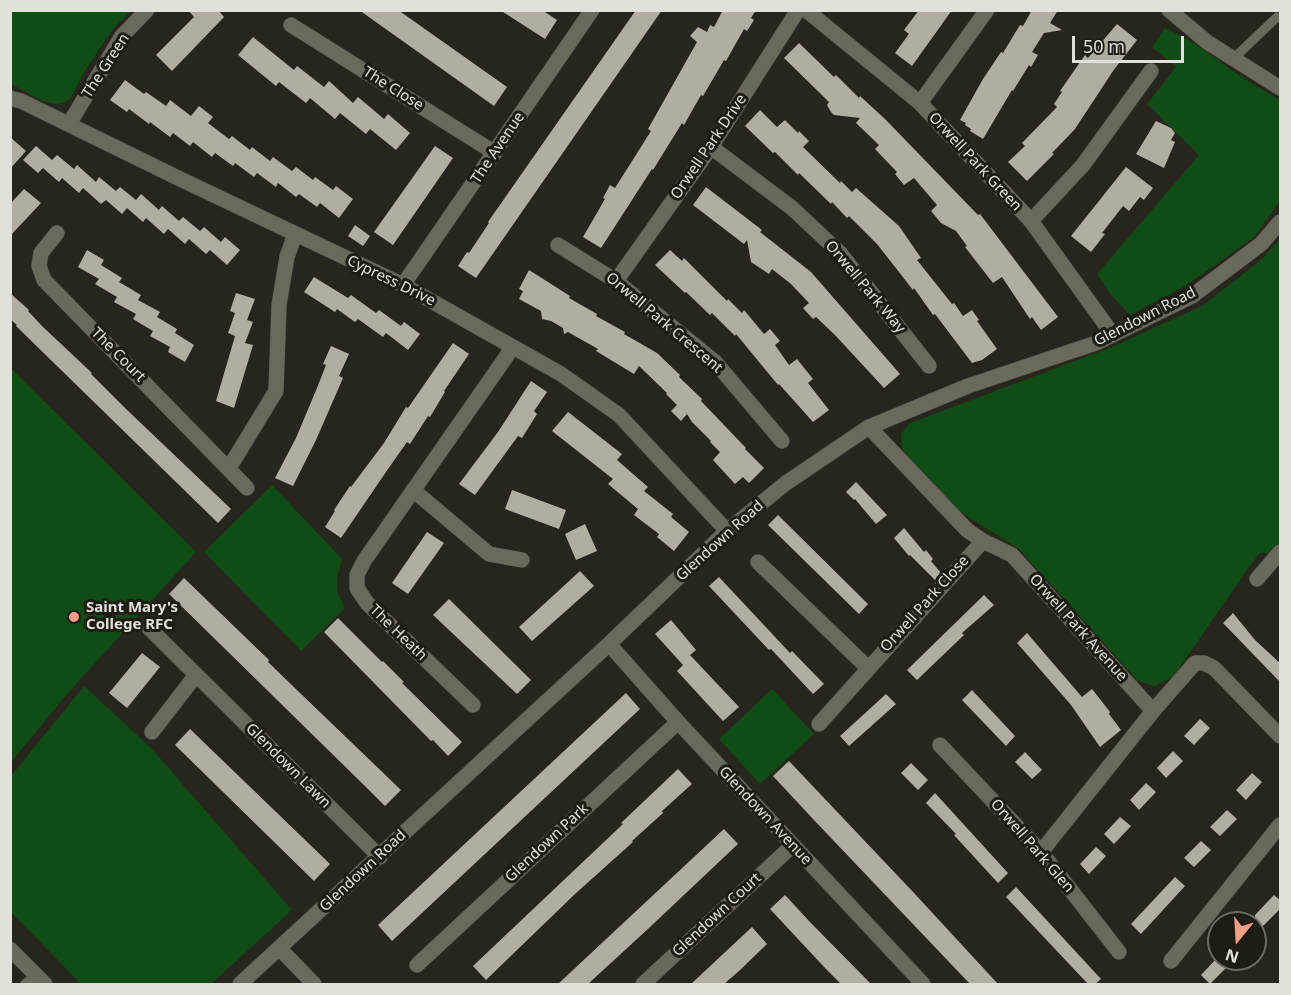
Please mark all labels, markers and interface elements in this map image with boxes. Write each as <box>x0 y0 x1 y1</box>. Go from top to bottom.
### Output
scale bar <box>1075 24 1188 62</box>
street label: The Green <box>79 30 133 102</box>
text: 50 m <box>1083 34 1125 58</box>
street label: The Close <box>359 63 427 115</box>
street label: Orwell Park Drive <box>667 91 751 203</box>
street label: The Avenue <box>467 109 529 187</box>
street label: Orwell Park Green <box>925 109 1025 215</box>
street label: Orwell Park Way <box>821 237 909 337</box>
street label: Cypress Drive <box>344 252 438 310</box>
street label: Orwell Park Crescent <box>602 269 726 377</box>
street label: Glendown Road <box>1091 284 1199 350</box>
street label: The Court <box>87 324 149 386</box>
street label: Glendown Road <box>673 497 767 585</box>
street label: Orwell Park Close <box>877 552 973 656</box>
street label: Orwell Park Avenue <box>1025 571 1131 685</box>
place label: Saint Mary's College RFC <box>86 599 178 634</box>
street label: The Heath <box>366 601 430 665</box>
marker: Saint Mary's College RFC <box>67 610 81 624</box>
street label: Glendown Lawn <box>242 720 334 812</box>
street label: Glendown Avenue <box>715 763 815 869</box>
street label: Orwell Park Glen <box>987 796 1077 896</box>
street label: Glendown Park <box>502 800 592 886</box>
street label: Glendown Road <box>316 826 410 916</box>
street label: Glendown Court <box>669 869 765 961</box>
north arrow <box>1207 911 1267 971</box>
text: N <box>1222 944 1242 969</box>

